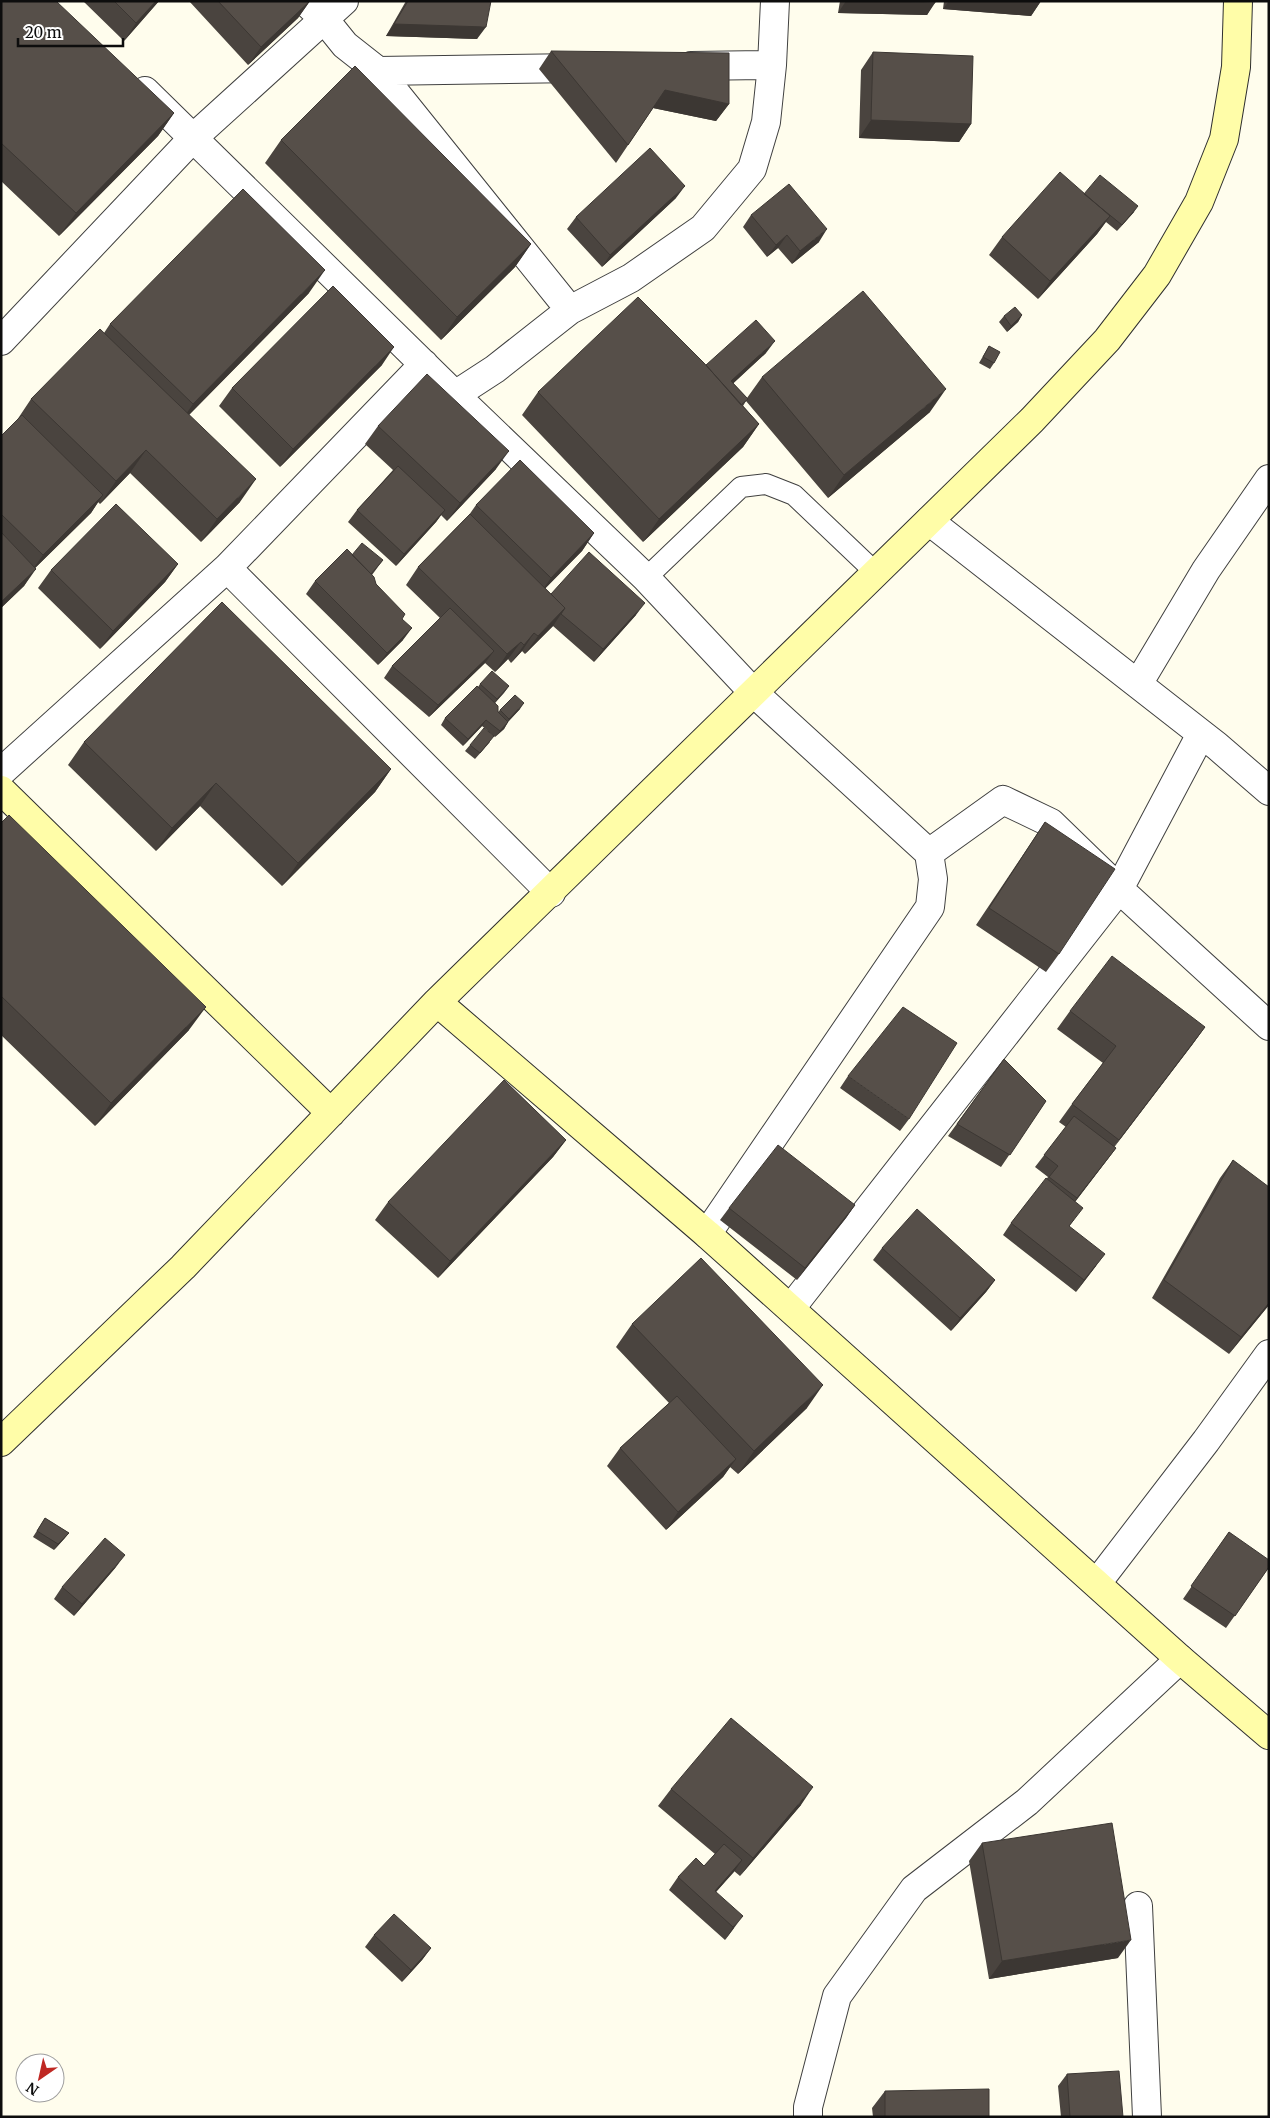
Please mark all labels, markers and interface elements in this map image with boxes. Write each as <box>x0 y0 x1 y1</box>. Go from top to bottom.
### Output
scale bar <box>18 15 122 47</box>
text: 20 m <box>25 23 62 42</box>
north arrow <box>15 2053 65 2103</box>
text: N <box>23 2078 42 2099</box>

